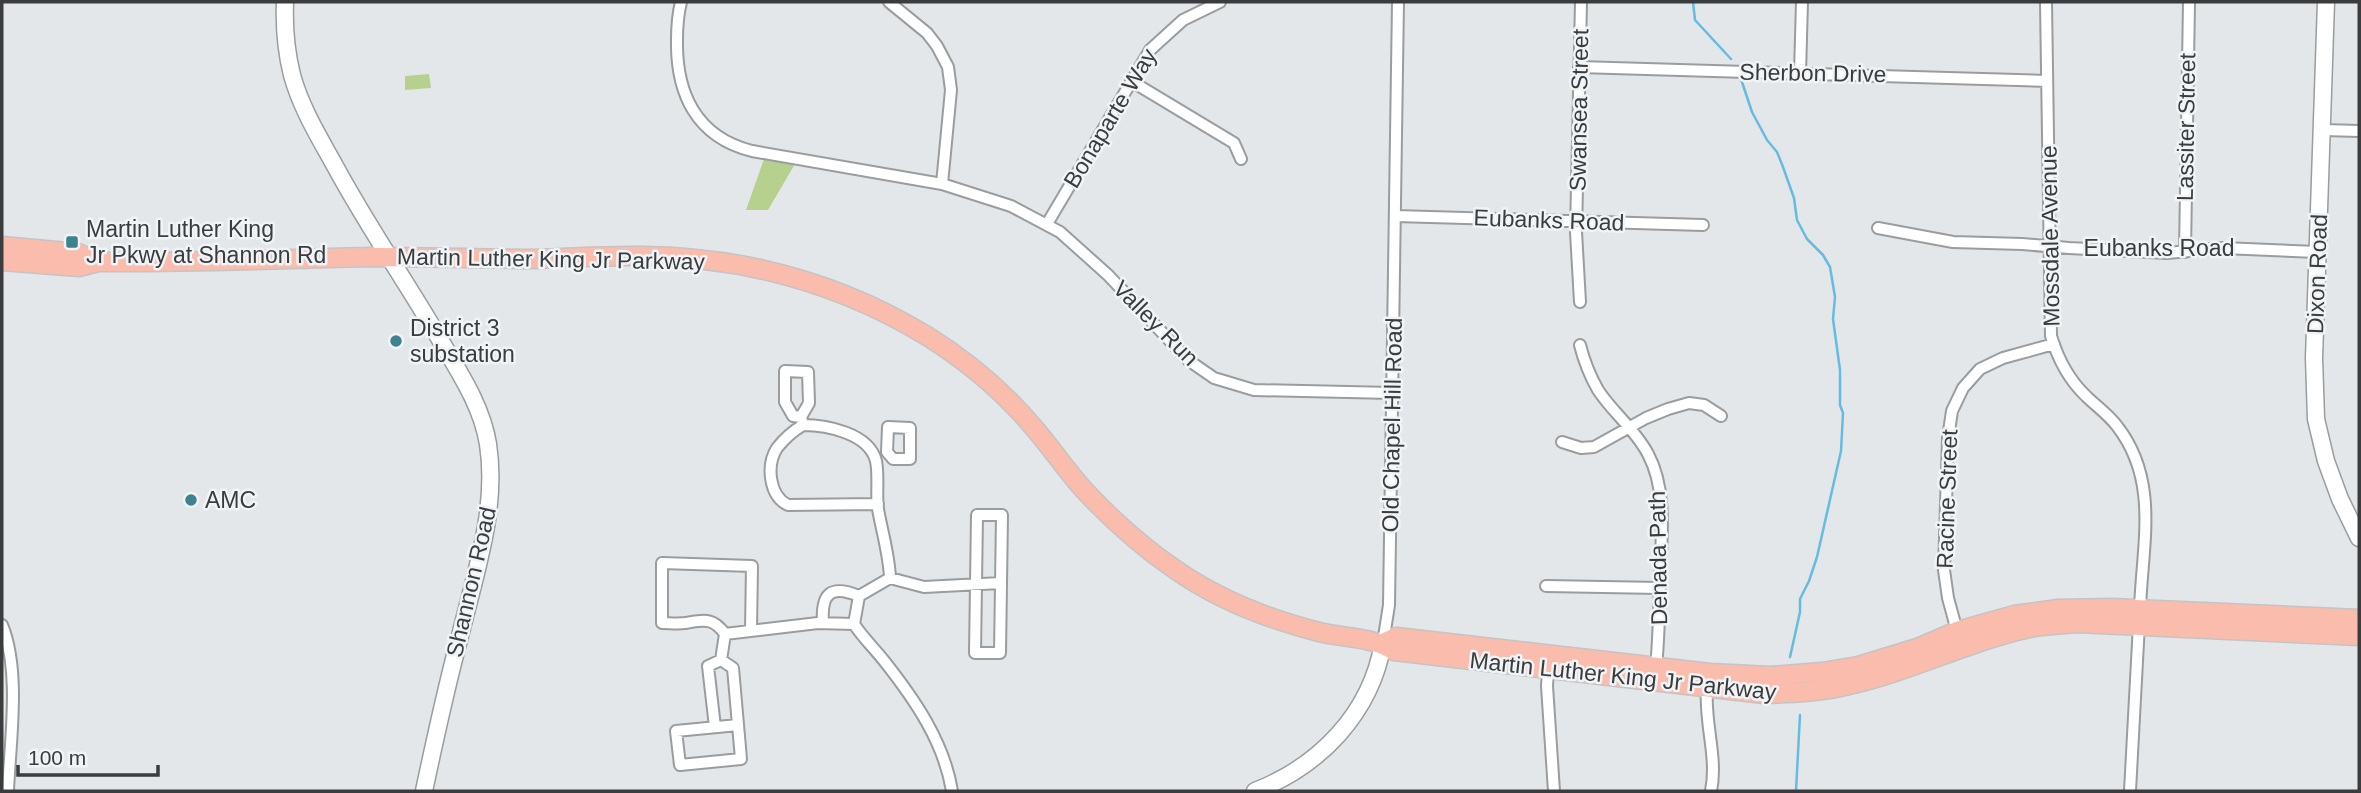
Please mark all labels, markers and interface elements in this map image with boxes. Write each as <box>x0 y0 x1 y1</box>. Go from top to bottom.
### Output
street label: Swansea Street <box>1565 28 1593 191</box>
street label: Bonaparte Way <box>1058 43 1162 192</box>
street label: Lassiter Street <box>2172 52 2200 201</box>
street label: Sherbon Drive <box>1739 59 1887 87</box>
street label: Mossdale Avenue <box>2035 145 2065 327</box>
street label: Eubanks Road <box>1473 204 1625 236</box>
street label: Dixon Road <box>2302 213 2332 335</box>
place label: Martin Luther King Jr Pkwy at Shannon Rd <box>86 216 326 268</box>
marker: Martin Luther King Jr Pkwy at Shannon Rd <box>64 234 80 250</box>
street label: Eubanks Road <box>2084 235 2234 261</box>
street label: Martin Luther King Jr Parkway <box>397 243 706 275</box>
street label: Valley Run <box>1108 275 1204 371</box>
place label: District 3 substation <box>410 315 515 367</box>
street label: Old Chapel Hill Road <box>1377 317 1407 533</box>
marker: District 3 substation <box>388 333 404 349</box>
street label: Racine Street <box>1932 428 1962 569</box>
place label: AMC <box>205 487 256 513</box>
street label: Denada Path <box>1644 491 1672 625</box>
marker: AMC <box>183 492 199 508</box>
street label: Shannon Road <box>441 504 501 660</box>
street label: Martin Luther King Jr Parkway <box>1468 647 1778 705</box>
scale bar <box>18 734 158 778</box>
text: 100 m <box>28 746 86 769</box>

